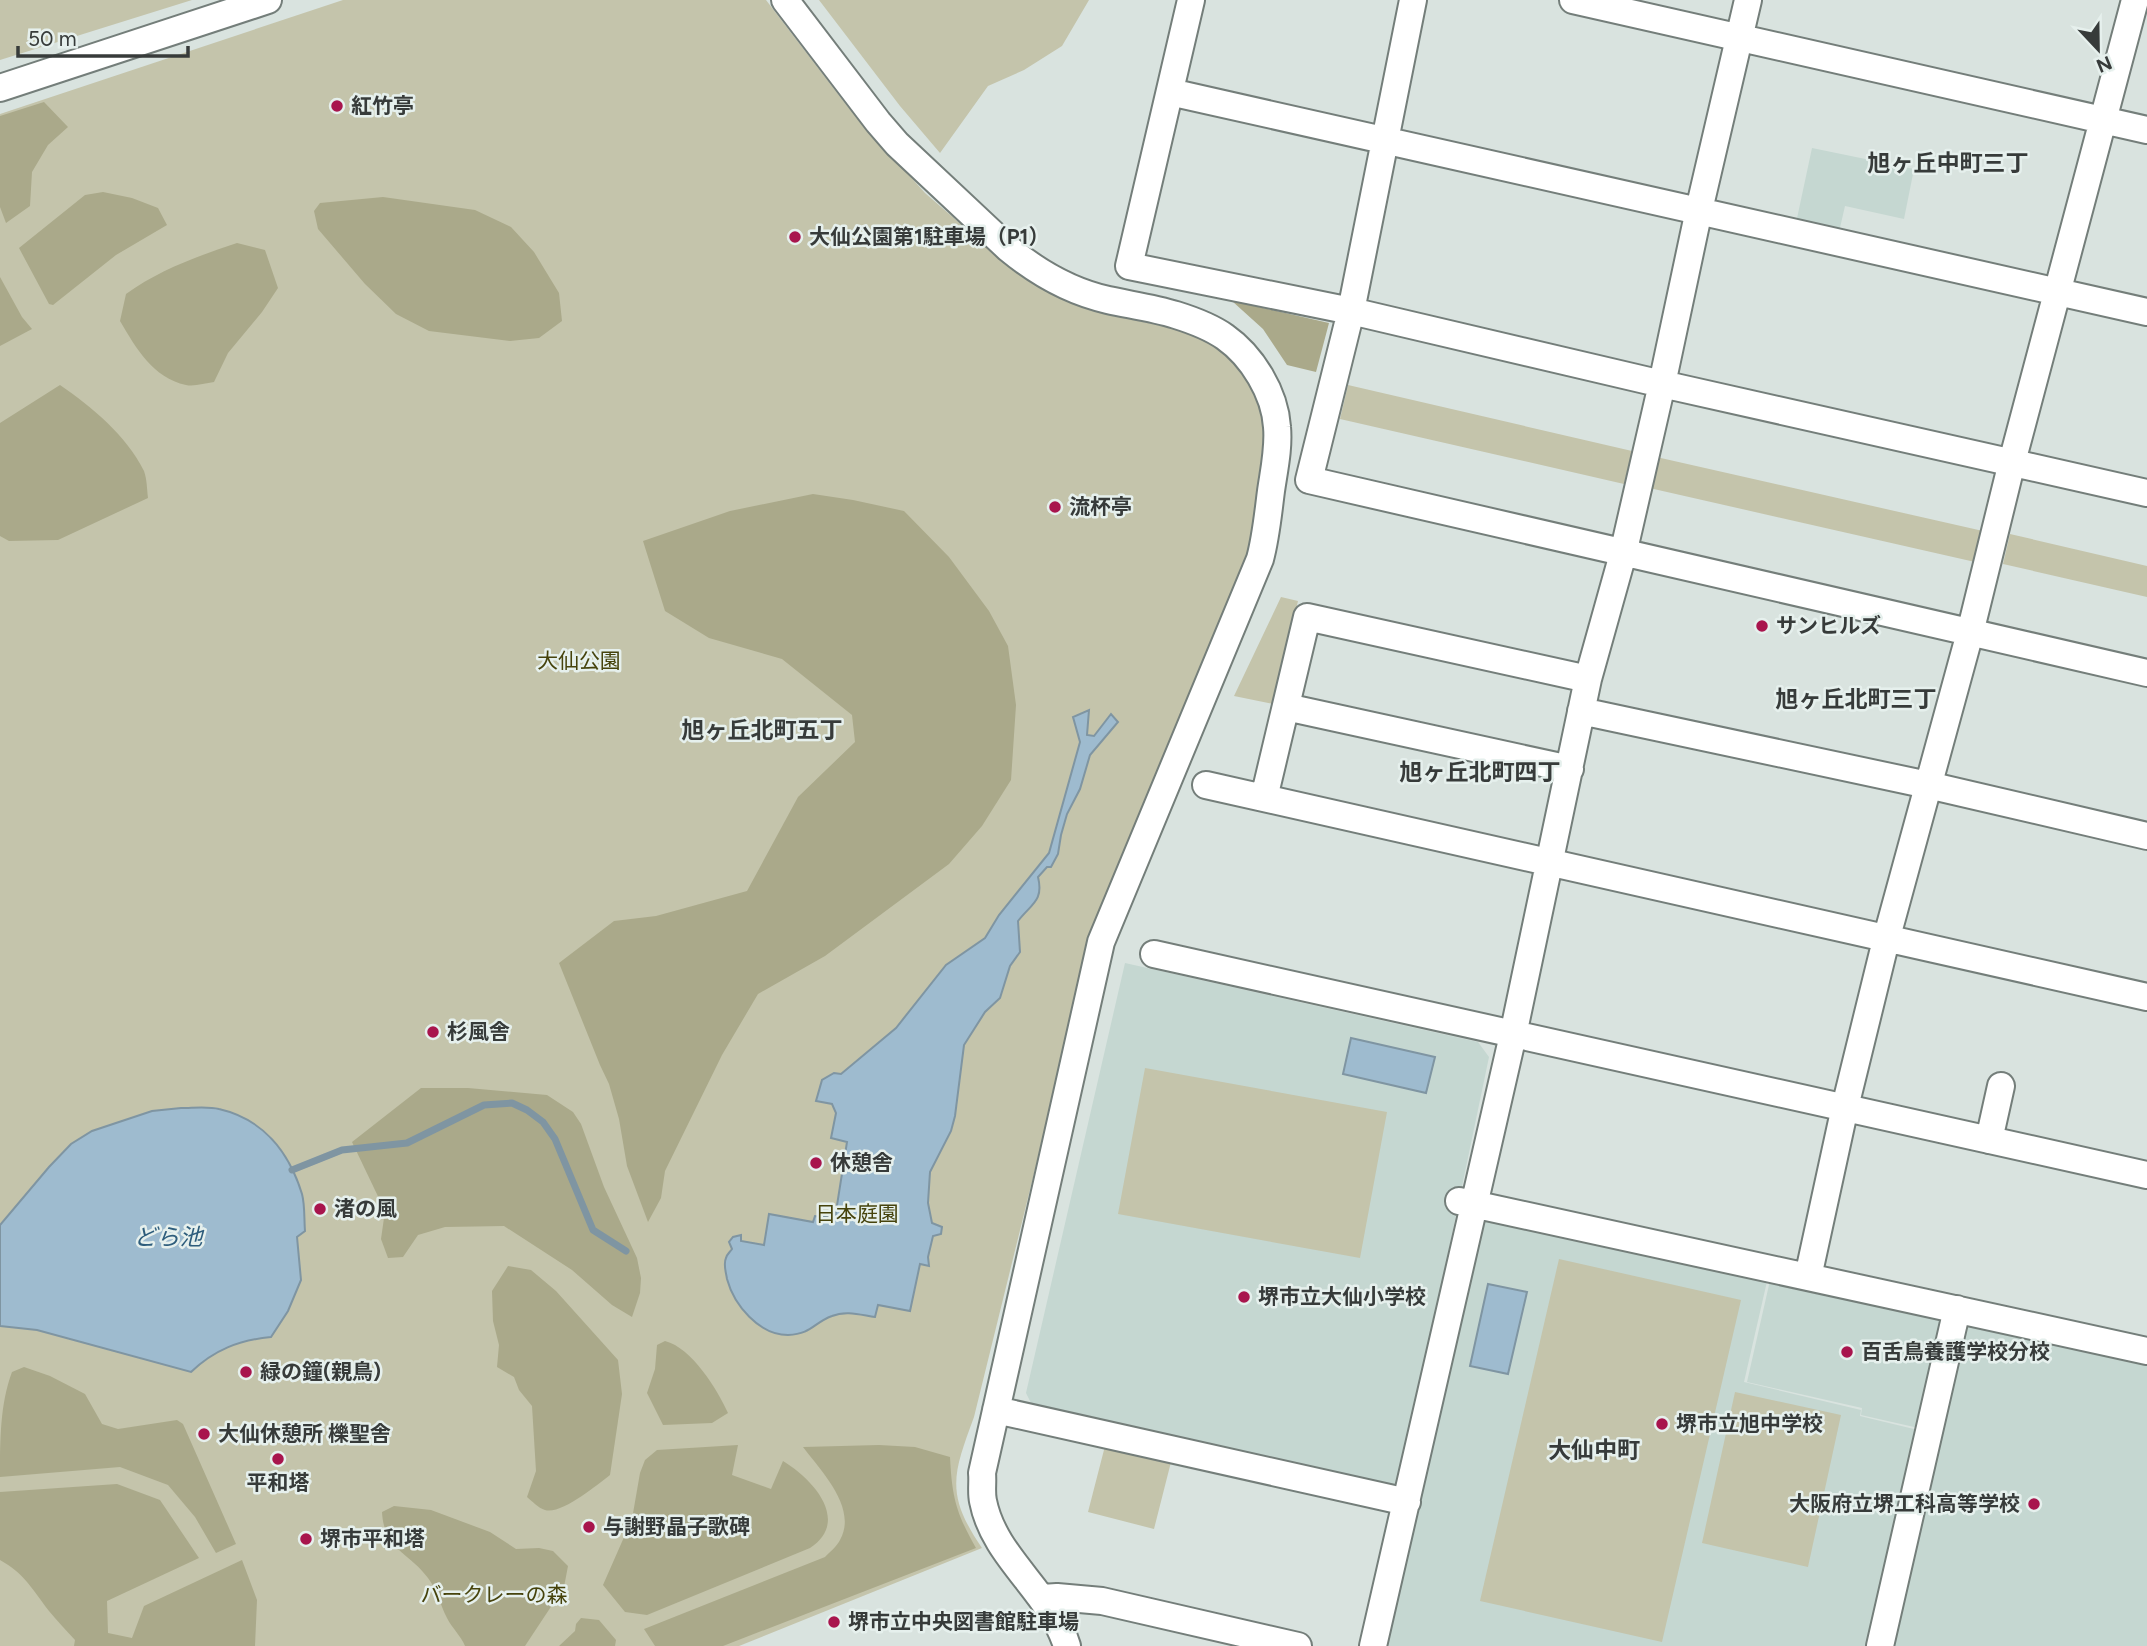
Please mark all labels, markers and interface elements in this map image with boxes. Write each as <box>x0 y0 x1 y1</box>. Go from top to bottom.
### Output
scale bar <box>18 14 187 58</box>
north arrow <box>2063 14 2133 84</box>
text: 50 m <box>28 26 77 51</box>
text: N <box>2093 51 2115 78</box>
place label: 紅竹亭 <box>351 93 414 118</box>
marker: 紅竹亭 <box>329 98 345 114</box>
district label: 旭ヶ丘中町三丁 <box>1868 149 2029 177</box>
place label: 大仙公園第1駐車場（P1） <box>809 224 1049 249</box>
marker: 大仙公園第1駐車場（P1） <box>787 229 803 245</box>
place label: 流杯亭 <box>1069 494 1132 519</box>
marker: 流杯亭 <box>1047 499 1063 515</box>
place label: サンヒルズ <box>1776 613 1881 638</box>
marker: サンヒルズ <box>1754 618 1770 634</box>
park label: 大仙公園 <box>537 648 621 673</box>
district label: 旭ヶ丘北町三丁 <box>1776 685 1937 713</box>
district label: 旭ヶ丘北町五丁 <box>682 716 843 744</box>
district label: 旭ヶ丘北町四丁 <box>1400 758 1561 786</box>
place label: 杉風舎 <box>447 1019 510 1044</box>
marker: 杉風舎 <box>425 1024 441 1040</box>
place label: 休憩舎 <box>830 1150 893 1175</box>
marker: 休憩舎 <box>808 1155 824 1171</box>
place label: 渚の風 <box>334 1196 397 1221</box>
marker: 渚の風 <box>312 1201 328 1217</box>
park label: 日本庭園 <box>815 1201 899 1226</box>
water label: どら池 <box>134 1223 205 1251</box>
place label: 堺市立大仙小学校 <box>1258 1284 1426 1309</box>
marker: 堺市立大仙小学校 <box>1236 1289 1252 1305</box>
place label: 百舌鳥養護学校分校 <box>1861 1339 2050 1364</box>
marker: 百舌鳥養護学校分校 <box>1839 1344 1855 1360</box>
place label: 緑の鐘(親鳥) <box>260 1359 381 1384</box>
marker: 緑の鐘(親鳥) <box>238 1364 254 1380</box>
place label: 堺市立旭中学校 <box>1676 1411 1823 1436</box>
marker: 堺市立旭中学校 <box>1654 1416 1670 1432</box>
place label: 大仙休憩所 櫟聖舎 <box>218 1421 391 1446</box>
marker: 大仙休憩所 櫟聖舎 <box>196 1426 212 1442</box>
district label: 大仙中町 <box>1548 1436 1640 1464</box>
marker: 平和塔 <box>270 1451 286 1467</box>
place label: 平和塔 <box>247 1470 310 1495</box>
place label: 大阪府立堺工科高等学校 <box>1789 1491 2020 1516</box>
marker: 大阪府立堺工科高等学校 <box>2026 1496 2042 1512</box>
place label: 与謝野晶子歌碑 <box>603 1514 750 1539</box>
marker: 与謝野晶子歌碑 <box>581 1519 597 1535</box>
place label: 堺市平和塔 <box>320 1526 425 1551</box>
marker: 堺市平和塔 <box>298 1531 314 1547</box>
park label: バークレーの森 <box>421 1582 568 1607</box>
place label: 堺市立中央図書館駐車場 <box>848 1609 1079 1634</box>
marker: 堺市立中央図書館駐車場 <box>826 1614 842 1630</box>

